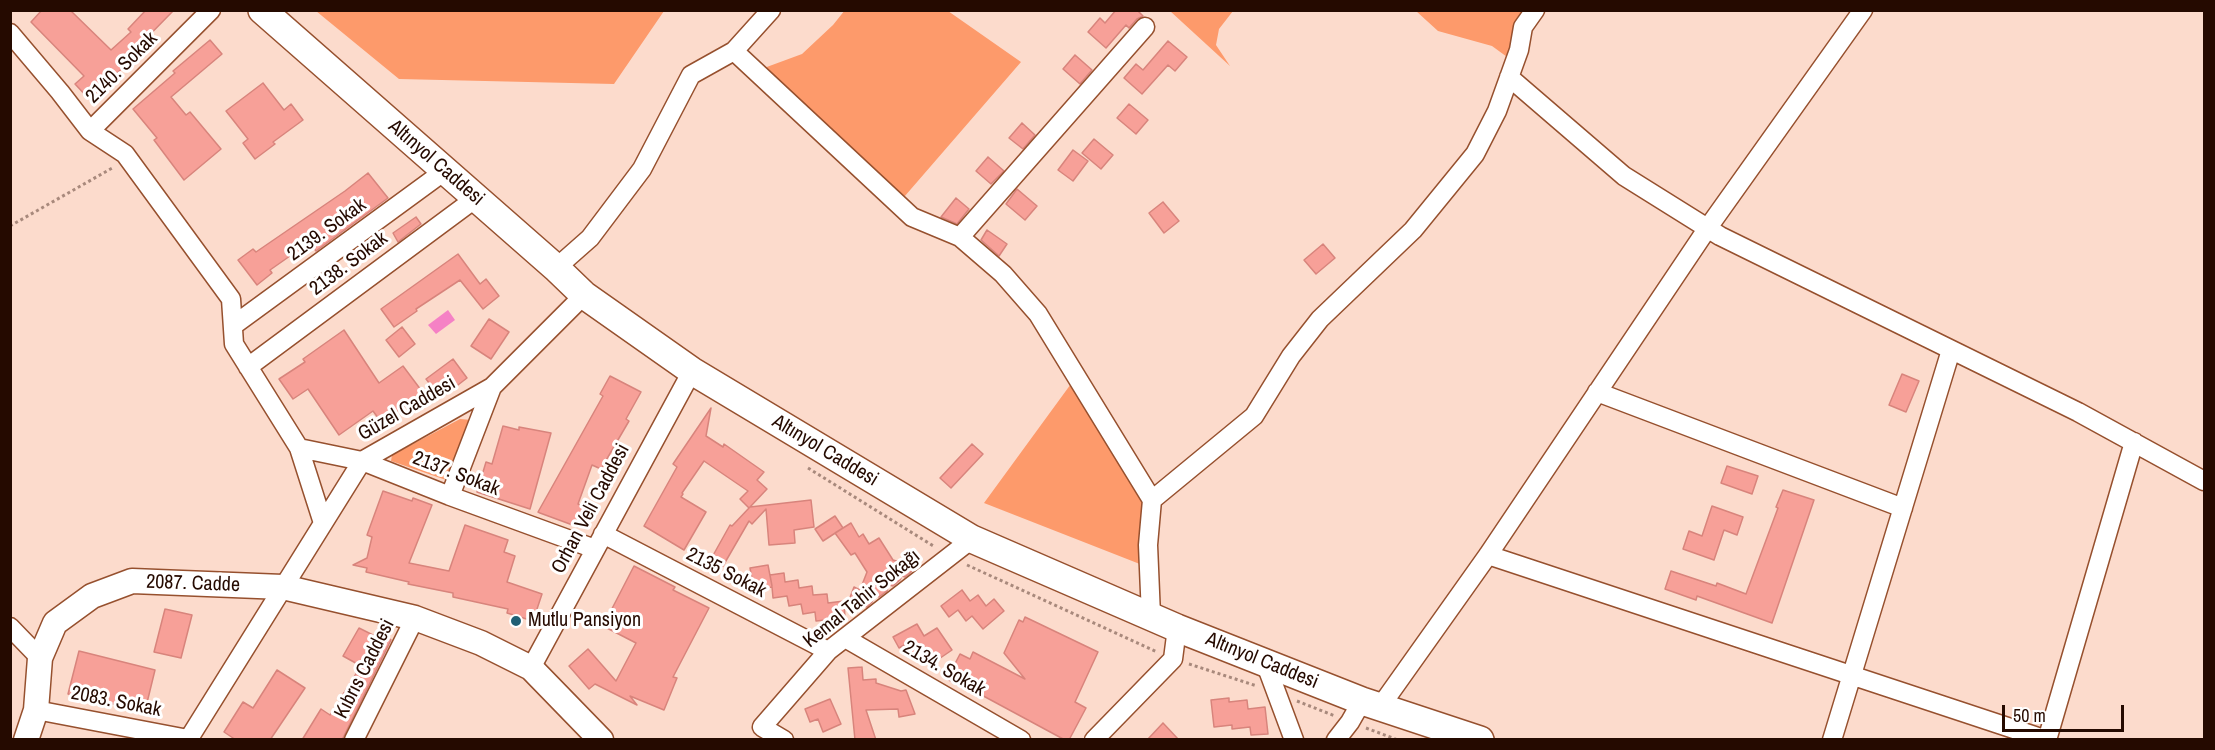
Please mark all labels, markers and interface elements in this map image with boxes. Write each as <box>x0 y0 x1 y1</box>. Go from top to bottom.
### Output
street label: 2140. Sokak <box>81 27 163 109</box>
street label: Altınyol Caddesi <box>383 115 489 211</box>
street label: 2139. Sokak <box>283 193 371 267</box>
street label: 2138. Sokak <box>305 227 393 301</box>
street label: Güzel Caddesi <box>354 371 460 447</box>
street label: Altınyol Caddesi <box>768 410 882 492</box>
street label: Orhan Veli Caddesi <box>547 440 635 578</box>
street label: 2137. Sokak <box>409 446 503 502</box>
street label: 2135 Sokak <box>682 543 770 603</box>
street label: Kemal Tahir Sokağı <box>799 545 925 653</box>
street label: 2087. Cadde <box>146 570 240 598</box>
place label: Mutlu Pansiyon <box>528 609 641 633</box>
marker: Mutlu Pansiyon <box>509 614 523 628</box>
street label: Kıbrıs Caddesi <box>330 615 400 723</box>
street label: Altınyol Caddesi <box>1202 628 1322 694</box>
street label: 2134. Sokak <box>899 636 989 702</box>
street label: 2083. Sokak <box>69 682 163 722</box>
scale bar <box>2005 693 2126 731</box>
text: 50 m <box>2013 703 2046 728</box>

